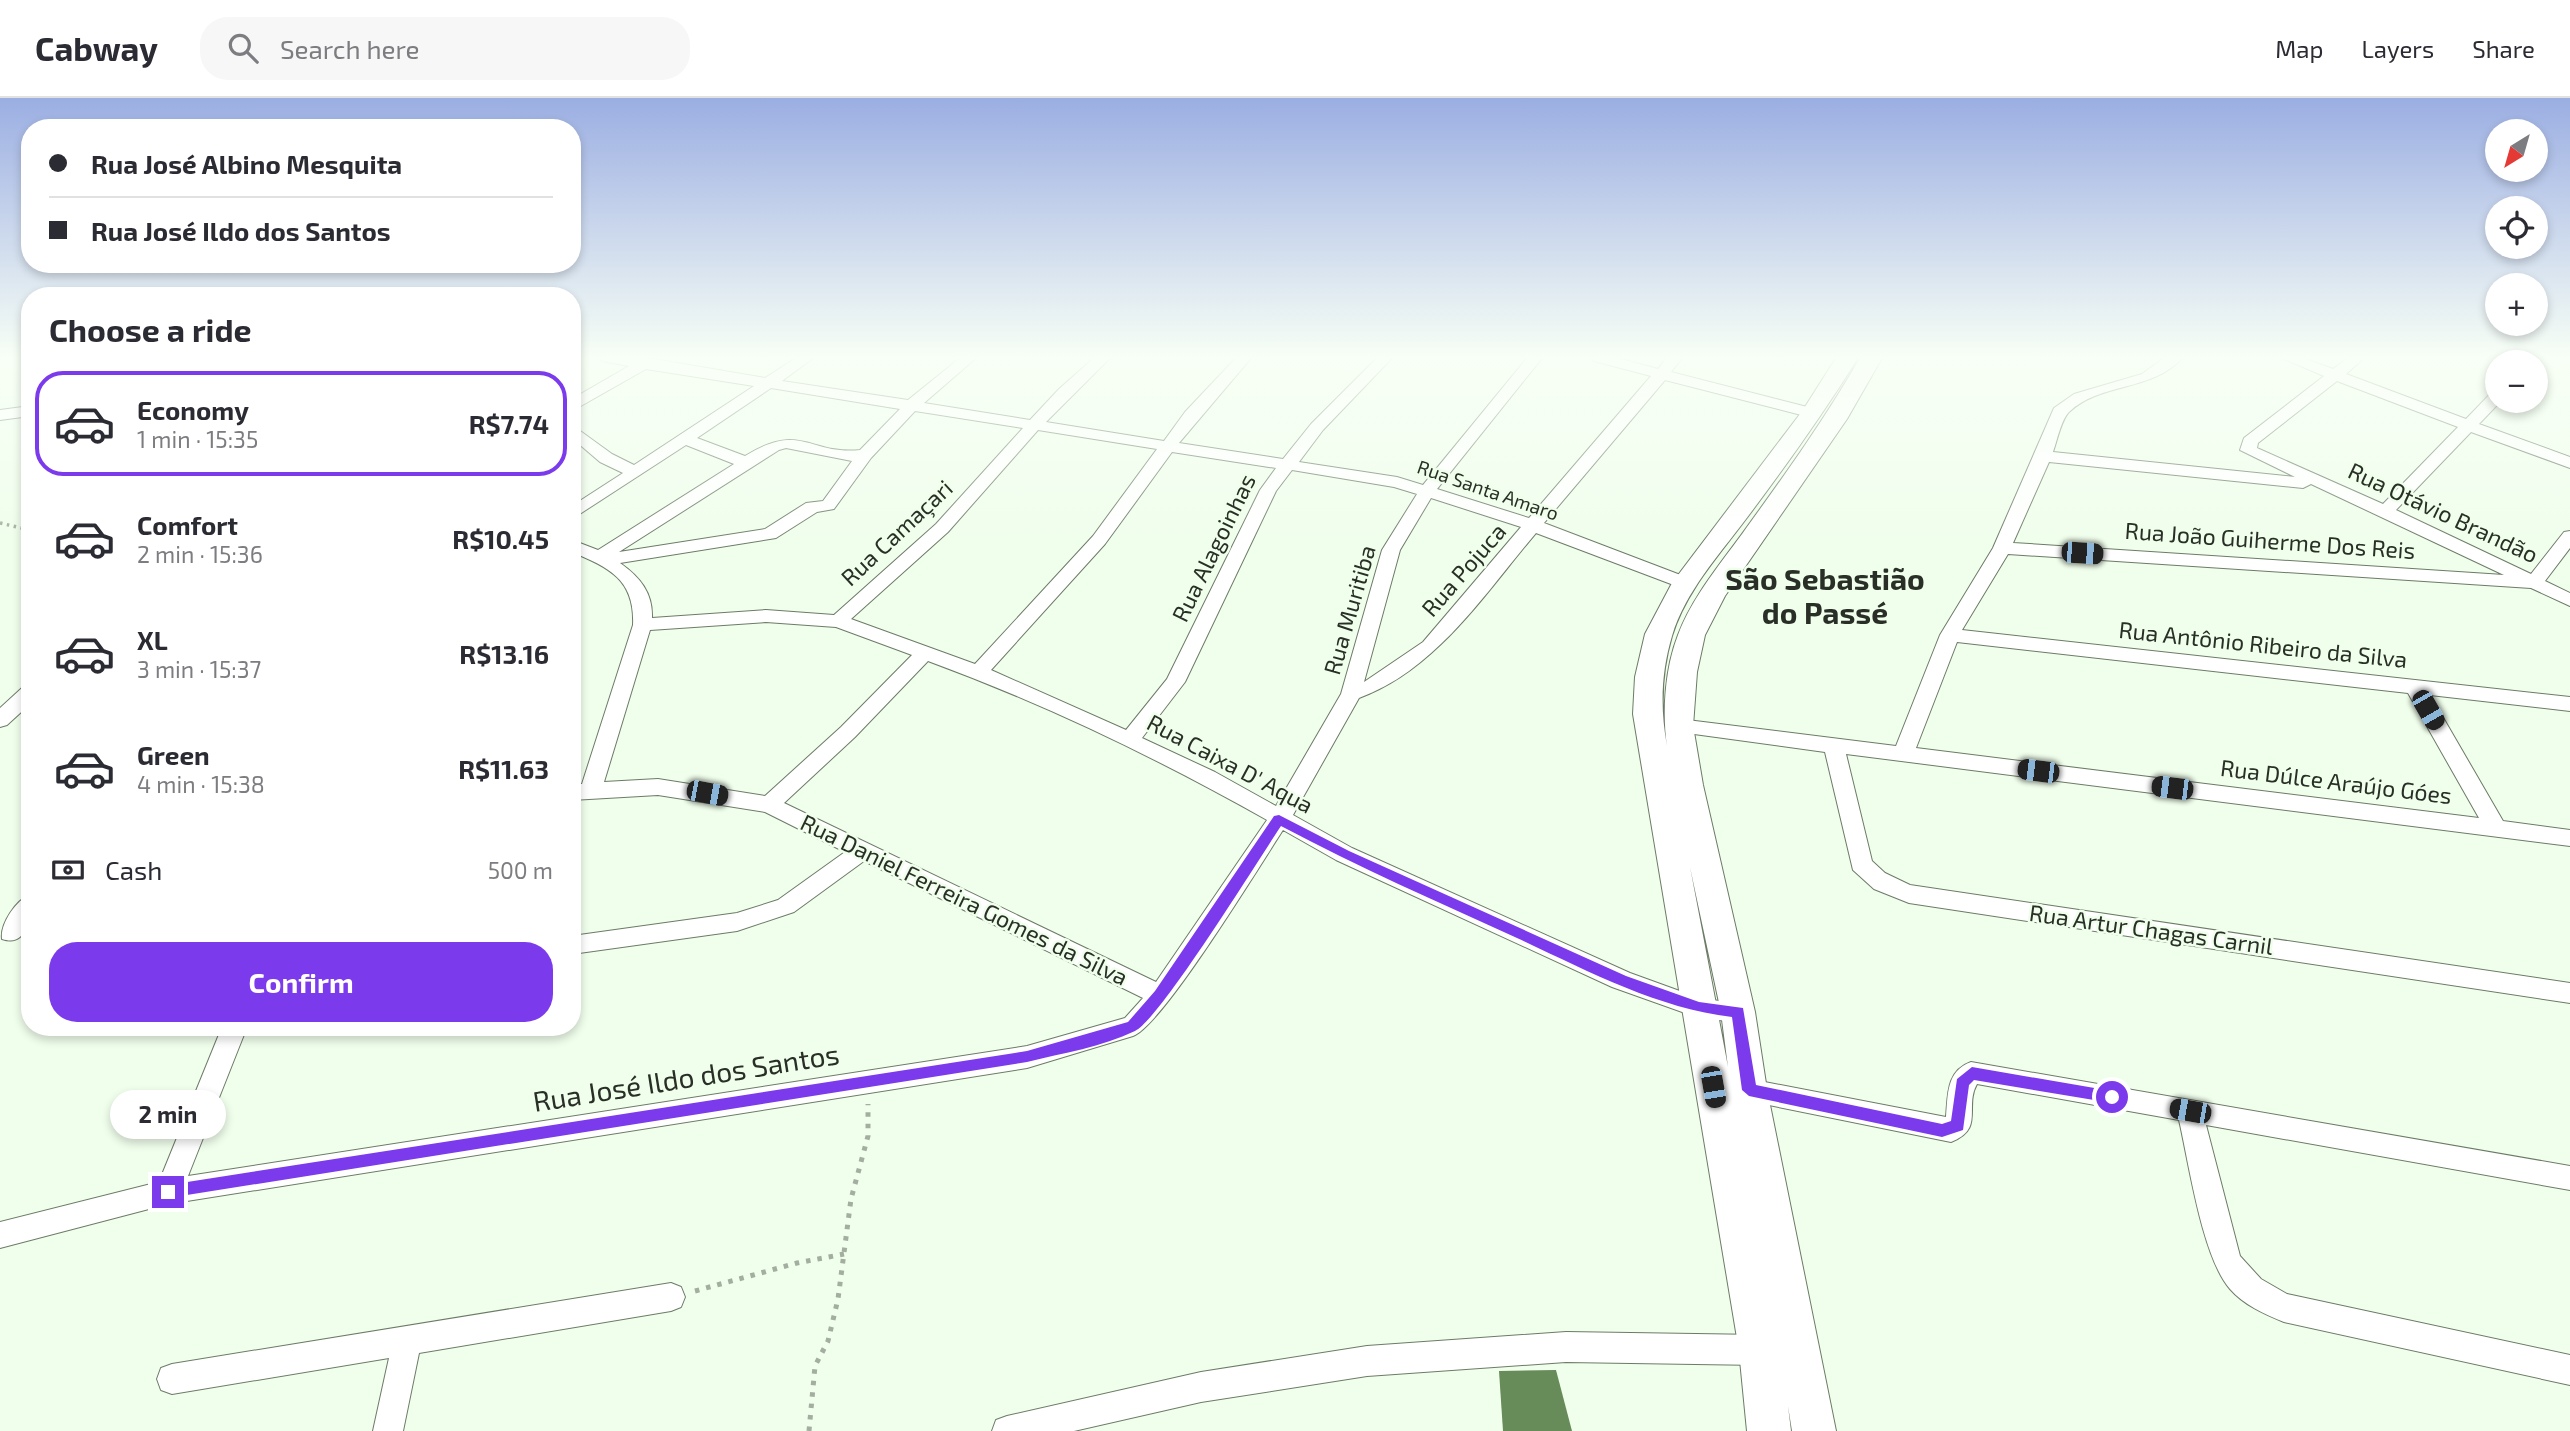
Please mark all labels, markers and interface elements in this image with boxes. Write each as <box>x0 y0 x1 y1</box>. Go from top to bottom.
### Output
search box <box>200 17 690 80</box>
text: Cabway <box>35 28 158 68</box>
icon: search <box>224 29 262 67</box>
text: Search here <box>280 33 420 64</box>
text: Map <box>2275 34 2323 63</box>
text: Layers <box>2361 34 2434 63</box>
text: Share <box>2472 34 2535 63</box>
north arrow <box>2485 119 2548 182</box>
map controls <box>2485 119 2548 413</box>
text: Rua José Albino Mesquita <box>91 148 402 179</box>
button: locate <box>2485 196 2548 259</box>
text: Rua José Ildo dos Santos <box>91 215 391 246</box>
button: + <box>2485 273 2548 336</box>
text: Choose a ride <box>49 310 252 348</box>
button: − <box>2485 350 2548 413</box>
icon: car <box>53 392 116 455</box>
text: Economy <box>137 394 249 425</box>
text: R$7.74 <box>469 408 549 439</box>
text: 1 min · 15:35 <box>137 425 258 453</box>
street label: Rua Santa Amaro <box>1415 455 1562 524</box>
street label: Rua Otávio Brandão <box>2344 456 2543 568</box>
street label: Rua Alagoinhas <box>1165 469 1261 626</box>
street label: Rua Camaçari <box>835 473 959 592</box>
icon: car <box>53 507 116 570</box>
text: Comfort <box>137 509 238 540</box>
street label: Rua João Guiherme Dos Reis <box>2124 516 2416 564</box>
street label: Rua Pojuca <box>1415 517 1511 622</box>
text: R$10.45 <box>452 523 549 554</box>
text: 2 min · 15:36 <box>137 540 263 568</box>
car <box>2061 541 2104 565</box>
street label: Rua Muritiba <box>1317 542 1381 678</box>
district label: São Sebastião do Passé <box>1725 560 1925 630</box>
street label: Rua Antônio Ribeiro da Silva <box>2117 615 2409 673</box>
icon: car <box>53 622 116 685</box>
text: XL <box>137 624 168 655</box>
text: R$13.16 <box>459 638 549 669</box>
text: 3 min · 15:37 <box>137 655 261 683</box>
car <box>2409 687 2448 733</box>
street label: Rua Caixa D' Aqua <box>1143 708 1318 819</box>
icon: car <box>53 737 116 800</box>
text: Green <box>137 739 210 770</box>
text: R$11.63 <box>458 753 549 784</box>
street label: Rua Dúlce Araújo Góes <box>2219 753 2453 809</box>
car <box>2016 758 2061 784</box>
text: 4 min · 15:38 <box>137 770 265 798</box>
car <box>2150 775 2195 801</box>
car <box>685 779 730 807</box>
street label: Rua Daniel Ferreira Gomes da Silva <box>796 807 1133 991</box>
icon: cash <box>49 851 87 889</box>
text: Cash <box>105 854 162 885</box>
text: 500 m <box>488 856 553 884</box>
street label: Rua Artur Chagas Carnil <box>2027 898 2275 960</box>
button: Confirm <box>49 942 553 1022</box>
street label: Rua José Ildo dos Santos <box>530 1036 841 1118</box>
car <box>1700 1064 1727 1110</box>
route start <box>2096 1081 2128 1113</box>
callout: 2 min <box>110 1090 226 1140</box>
car <box>2168 1097 2213 1125</box>
text: 2 min <box>139 1100 197 1128</box>
route end <box>152 1176 184 1208</box>

